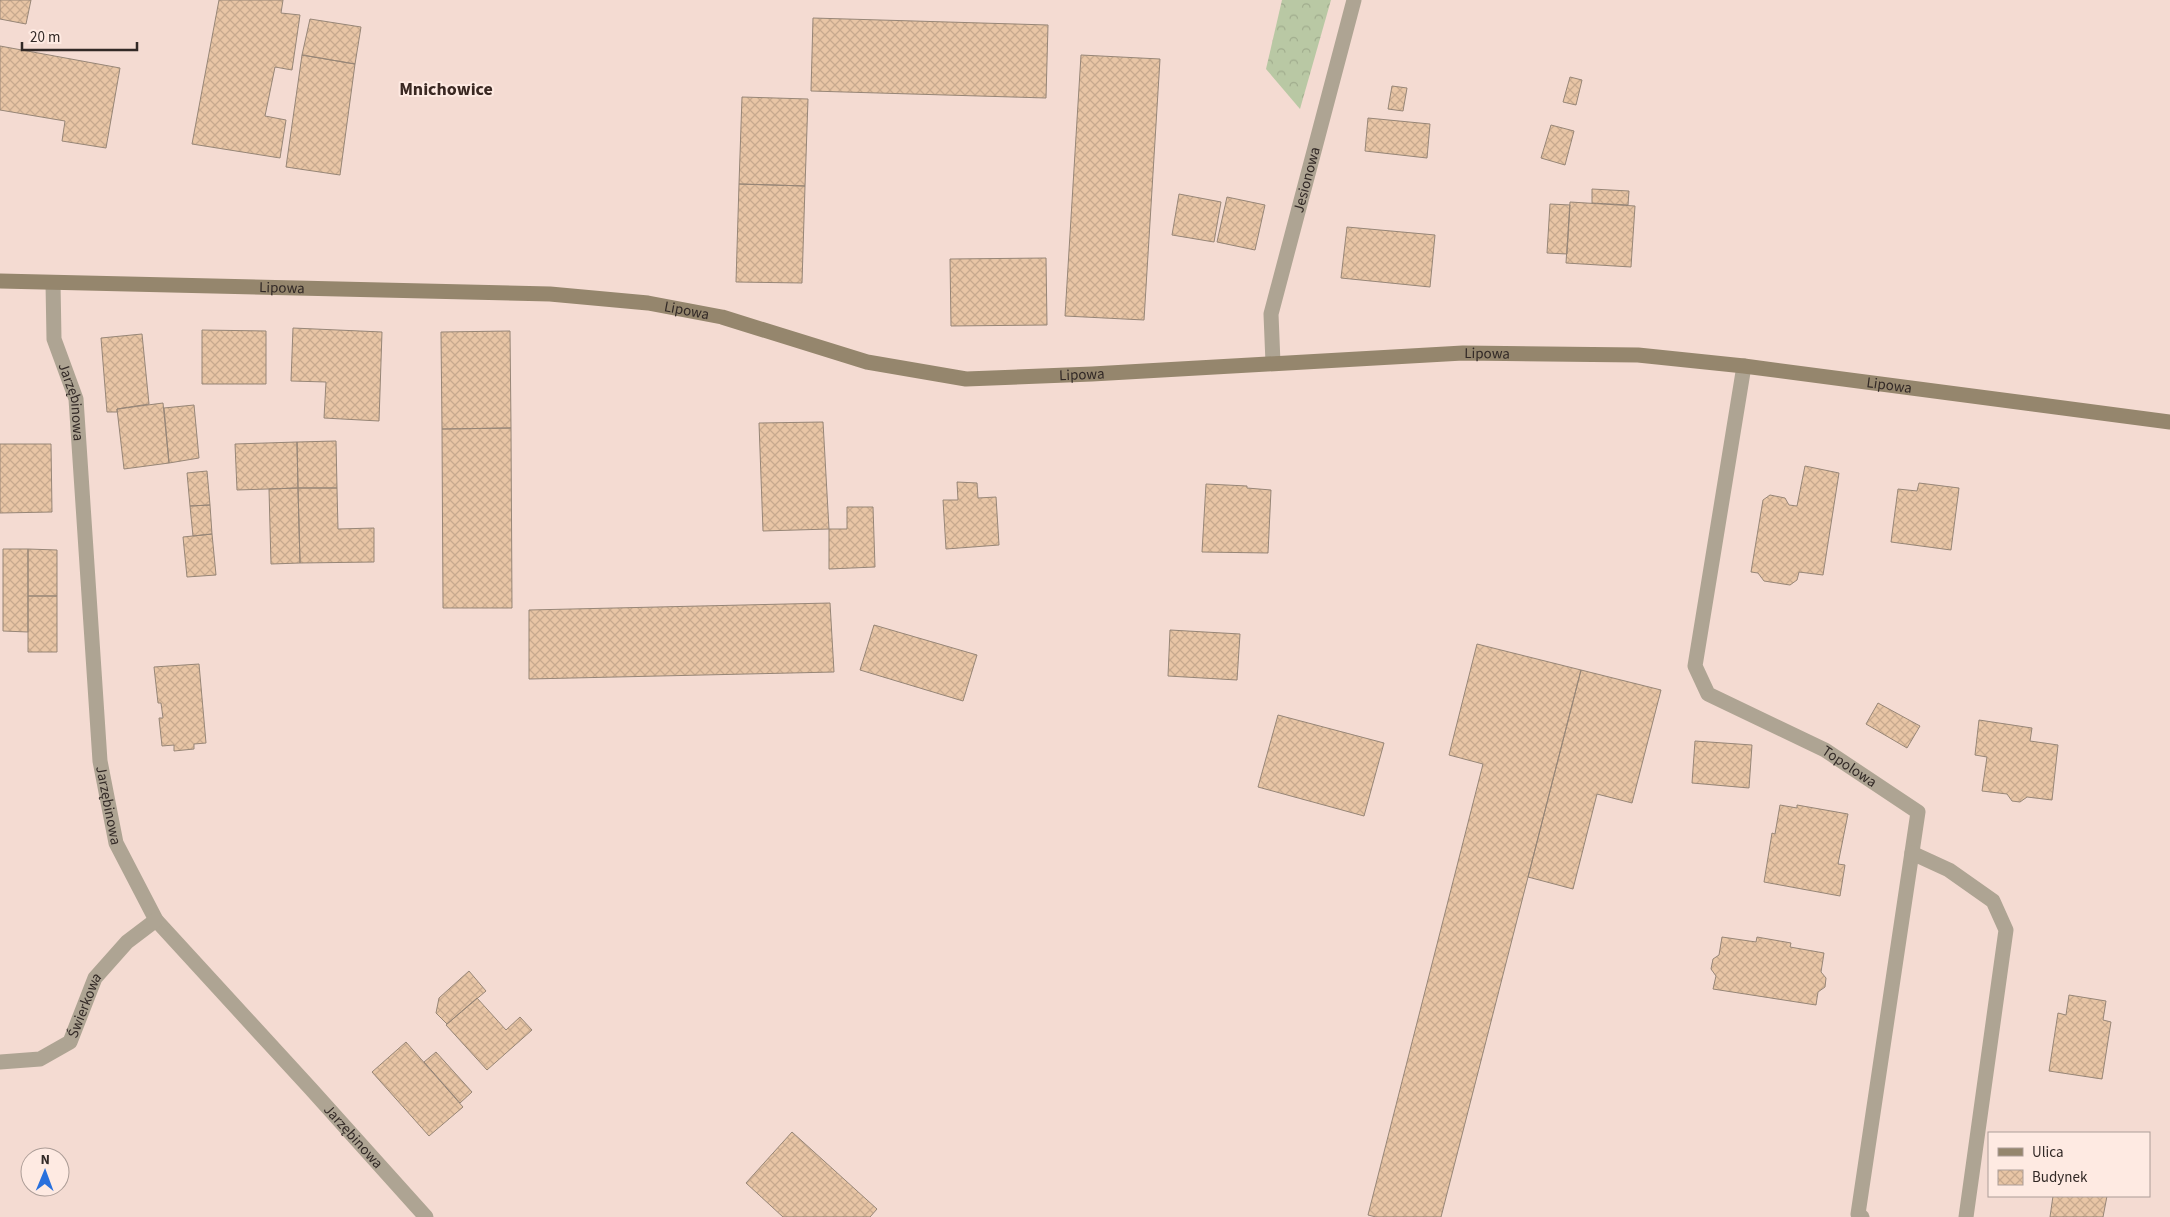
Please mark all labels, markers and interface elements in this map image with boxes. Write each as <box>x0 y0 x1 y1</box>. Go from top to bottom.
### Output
scale bar <box>22 20 138 52</box>
text: 20 m <box>30 27 60 48</box>
district label: Mnichowice <box>399 77 493 102</box>
street label: Jesionowa <box>1288 144 1325 215</box>
street label: Lipowa <box>259 277 305 299</box>
street label: Lipowa <box>662 296 711 325</box>
street label: Lipowa <box>1464 343 1510 364</box>
street label: Jarzębinowa <box>53 360 89 442</box>
street label: Lipowa <box>1059 363 1105 386</box>
street label: Lipowa <box>1865 372 1913 398</box>
street label: Topolowa <box>1818 740 1881 792</box>
street label: Jarzębinowa <box>91 764 127 847</box>
street label: Świerkowa <box>62 967 106 1041</box>
street label: Jarzębinowa <box>319 1100 388 1173</box>
legend <box>1988 1132 2150 1197</box>
text: Ulica <box>2032 1142 2063 1163</box>
north arrow <box>20 1147 70 1197</box>
text: N <box>40 1150 50 1170</box>
text: Budynek <box>2032 1167 2088 1188</box>

